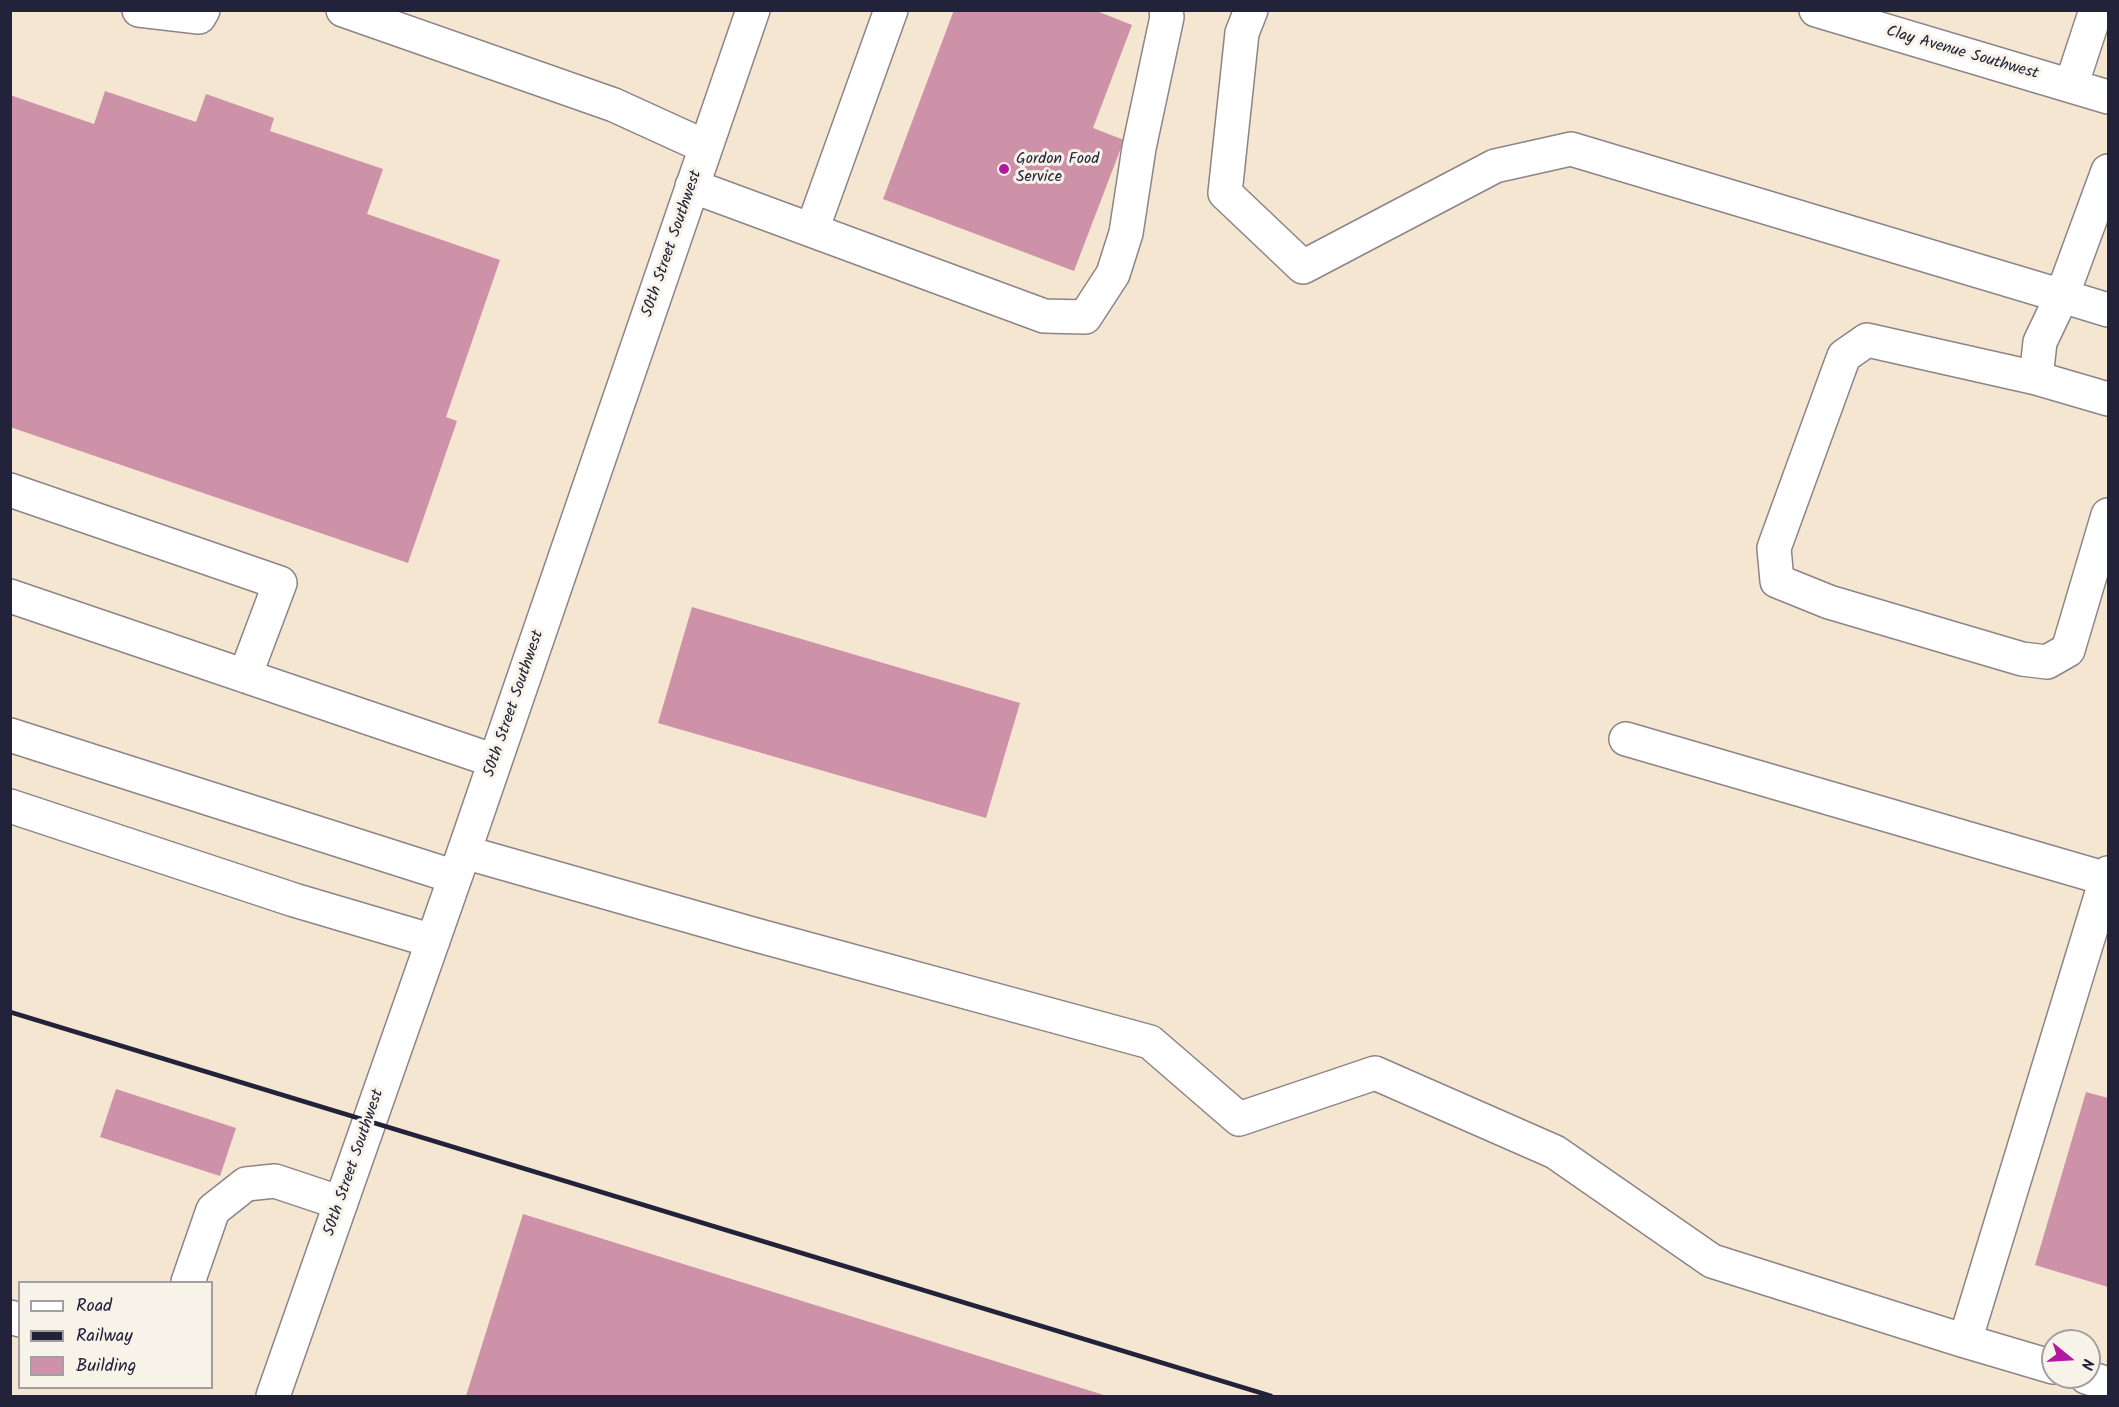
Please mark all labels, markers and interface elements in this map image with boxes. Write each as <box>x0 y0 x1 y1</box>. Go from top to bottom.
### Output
street label: Clay Avenue Southwest <box>1884 23 2040 85</box>
place label: Gordon Food Service <box>1016 150 1099 188</box>
marker: Gordon Food Service <box>997 162 1011 176</box>
street label: 50th Street Southwest <box>639 168 707 320</box>
street label: 50th Street Southwest <box>481 628 549 780</box>
street label: 50th Street Southwest <box>321 1087 389 1239</box>
legend <box>18 1281 213 1389</box>
text: Road <box>76 1292 112 1321</box>
text: Railway <box>76 1322 133 1351</box>
north arrow <box>2041 1329 2101 1389</box>
text: Building <box>76 1352 136 1381</box>
text: N <box>2073 1355 2100 1373</box>

